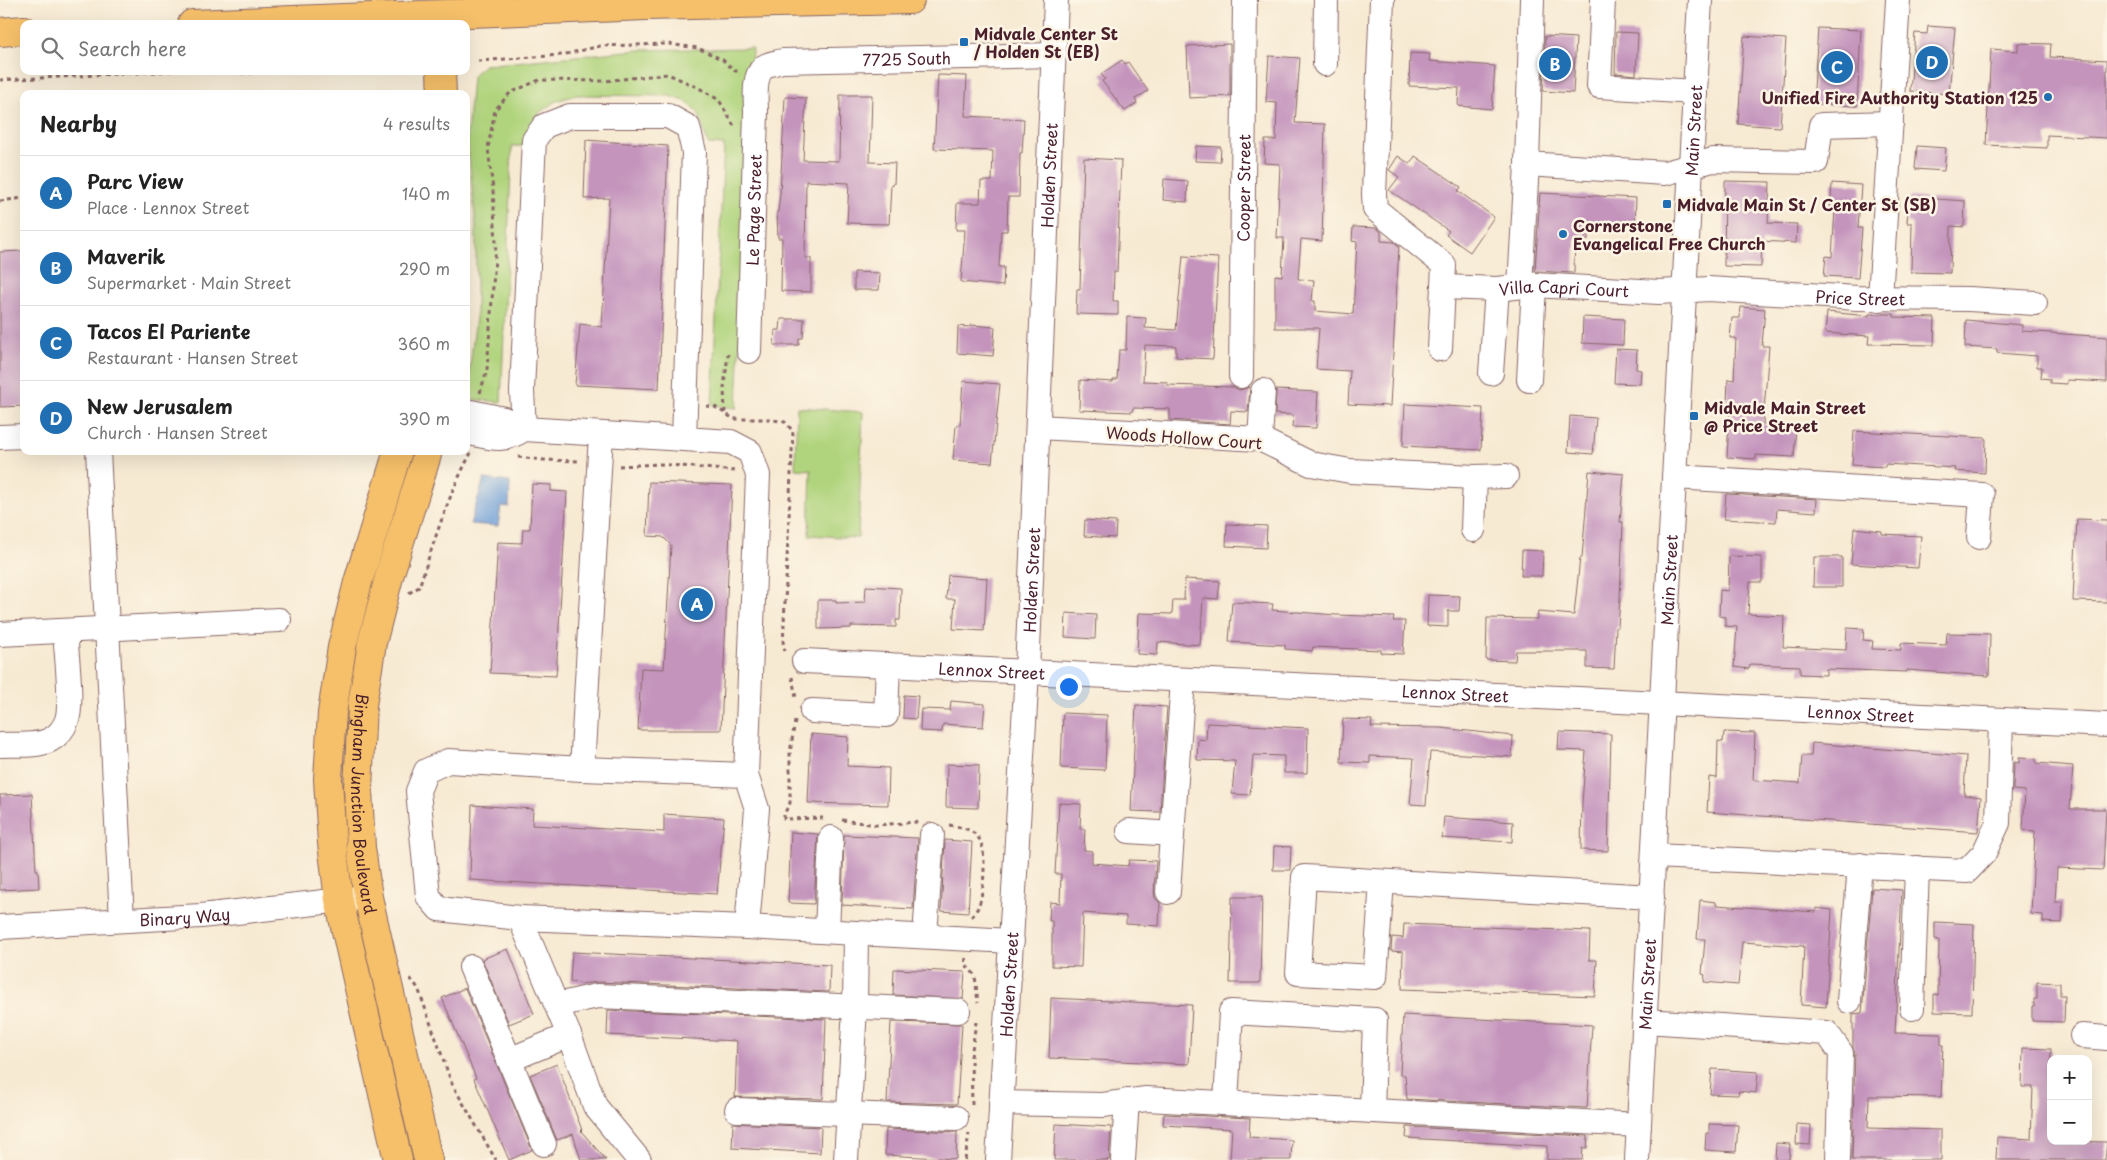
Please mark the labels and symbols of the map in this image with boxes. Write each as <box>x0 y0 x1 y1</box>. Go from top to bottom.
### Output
place label: Midvale Center St / Holden St (EB) <box>973 21 1119 63</box>
marker: Midvale Center St / Holden St (EB) <box>958 36 970 48</box>
pin: D <box>1916 43 1948 81</box>
street label: 7725 South <box>862 45 951 71</box>
pin: B <box>1539 45 1571 83</box>
pin: C <box>1821 48 1853 86</box>
street label: Main Street <box>1678 84 1707 177</box>
place label: Unified Fire Authority Station 125 <box>1761 85 2038 109</box>
marker: Unified Fire Authority Station 125 <box>2042 91 2054 103</box>
street label: Holden Street <box>1034 122 1063 228</box>
street label: Cooper Street <box>1230 133 1256 242</box>
street label: Le Page Street <box>739 154 767 266</box>
place label: Midvale Main St / Center St (SB) <box>1677 192 1937 216</box>
marker: Midvale Main St / Center St (SB) <box>1661 198 1673 210</box>
place label: Cornerstone Evangelical Free Church <box>1573 213 1766 255</box>
marker: Cornerstone Evangelical Free Church <box>1557 228 1569 240</box>
street label: Villa Capri Court <box>1497 273 1630 302</box>
street label: Price Street <box>1815 283 1906 310</box>
place label: Midvale Main Street @ Price Street <box>1704 395 1866 437</box>
marker: Midvale Main Street @ Price Street <box>1688 410 1700 422</box>
street label: Woods Hollow Court <box>1105 420 1263 454</box>
street label: Holden Street <box>1017 526 1045 633</box>
street label: Main Street <box>1654 533 1683 626</box>
pin: A <box>681 585 713 623</box>
street label: Lennox Street <box>938 656 1046 685</box>
your location <box>1056 674 1082 700</box>
street label: Lennox Street <box>1401 678 1510 708</box>
street label: Bingham Junction Boulevard <box>346 692 384 916</box>
street label: Lennox Street <box>1807 698 1915 728</box>
street label: Binary Way <box>139 901 231 931</box>
street label: Holden Street <box>993 931 1024 1037</box>
street label: Main Street <box>1632 938 1661 1031</box>

